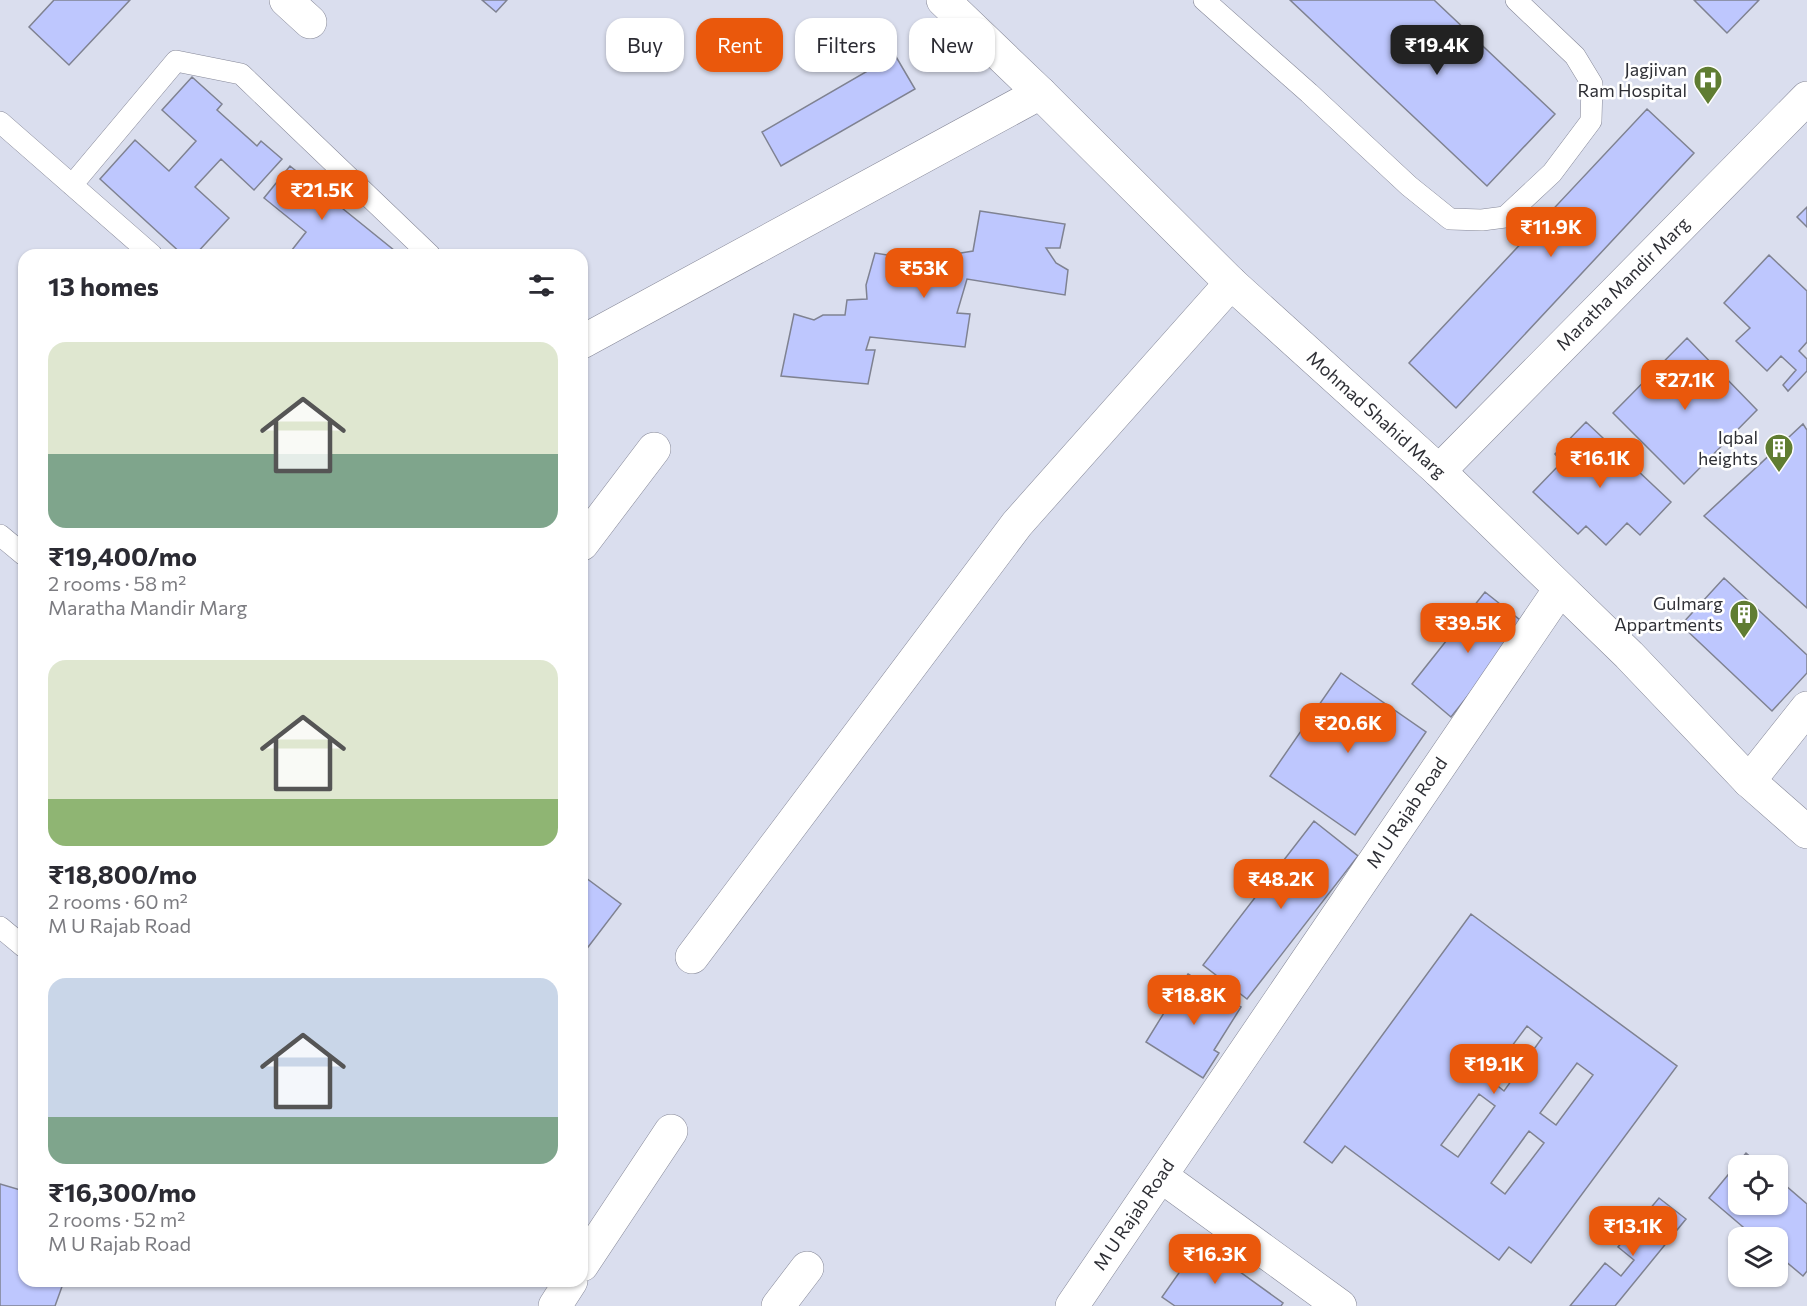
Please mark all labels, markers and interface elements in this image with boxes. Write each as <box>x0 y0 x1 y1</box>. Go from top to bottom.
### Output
chip: Buy <box>606 18 684 72</box>
chip: Rent <box>696 18 783 72</box>
chip: Filters <box>795 18 897 72</box>
chip: New <box>909 18 995 72</box>
pin: ₹19.4K <box>1388 25 1486 76</box>
text: ₹19.4K <box>1405 32 1469 56</box>
place label: Jagjivan Ram Hospital <box>1578 58 1687 101</box>
hospital icon: Jagjivan Ram Hospital <box>1692 64 1724 106</box>
pin: ₹21.5K <box>273 170 371 221</box>
text: ₹21.5K <box>290 177 354 201</box>
pin: ₹11.9K <box>1502 207 1600 258</box>
street label: Maratha Mandir Marg <box>1551 212 1694 354</box>
text: ₹11.9K <box>1520 214 1582 238</box>
pin: ₹53K <box>888 248 960 299</box>
text: ₹53K <box>899 255 949 279</box>
icon: filters <box>525 269 558 302</box>
text: 13 homes <box>48 270 159 301</box>
street label: Mohmad Shahid Marg <box>1303 346 1451 483</box>
pin: ₹27.1K <box>1636 360 1734 411</box>
text: ₹27.1K <box>1655 367 1715 391</box>
icon: home <box>249 381 357 489</box>
place label: Iqbal heights <box>1698 426 1758 469</box>
building icon: Iqbal heights <box>1763 432 1795 474</box>
pin: ₹16.1K <box>1551 438 1649 489</box>
text: ₹16.1K <box>1570 445 1630 469</box>
text: ₹19,400/mo <box>48 540 197 571</box>
text: 2 rooms · 58 m² <box>48 571 186 595</box>
place label: Gulmarg Appartments <box>1614 592 1723 635</box>
text: Maratha Mandir Marg <box>48 595 247 619</box>
building icon: Gulmarg Appartments <box>1728 598 1760 640</box>
pin: ₹39.5K <box>1419 603 1517 654</box>
text: ₹39.5K <box>1434 610 1502 634</box>
icon: home <box>249 699 357 807</box>
pin: ₹20.6K <box>1299 703 1397 754</box>
text: ₹20.6K <box>1314 710 1382 734</box>
street label: M U Rajab Road <box>1361 753 1451 872</box>
text: ₹18,800/mo <box>48 858 197 889</box>
pin: ₹48.2K <box>1232 859 1330 910</box>
text: ₹48.2K <box>1248 866 1314 890</box>
text: 2 rooms · 60 m² <box>48 889 188 913</box>
text: M U Rajab Road <box>48 913 191 937</box>
pin: ₹18.8K <box>1145 975 1243 1026</box>
text: ₹18.8K <box>1162 982 1226 1006</box>
icon: home <box>249 1017 357 1125</box>
pin: ₹19.1K <box>1445 1044 1543 1095</box>
text: ₹19.1K <box>1464 1051 1524 1075</box>
street label: M U Rajab Road <box>1088 1155 1178 1274</box>
map controls <box>1728 1155 1788 1287</box>
button: locate <box>1728 1155 1788 1215</box>
text: ₹16,300/mo <box>48 1176 196 1207</box>
pin: ₹13.1K <box>1584 1206 1682 1257</box>
text: 2 rooms · 52 m² <box>48 1207 185 1231</box>
text: ₹13.1K <box>1603 1213 1663 1237</box>
button: layers <box>1728 1227 1788 1287</box>
text: M U Rajab Road <box>48 1231 191 1255</box>
pin: ₹16.3K <box>1166 1234 1264 1285</box>
text: ₹16.3K <box>1183 1241 1247 1265</box>

